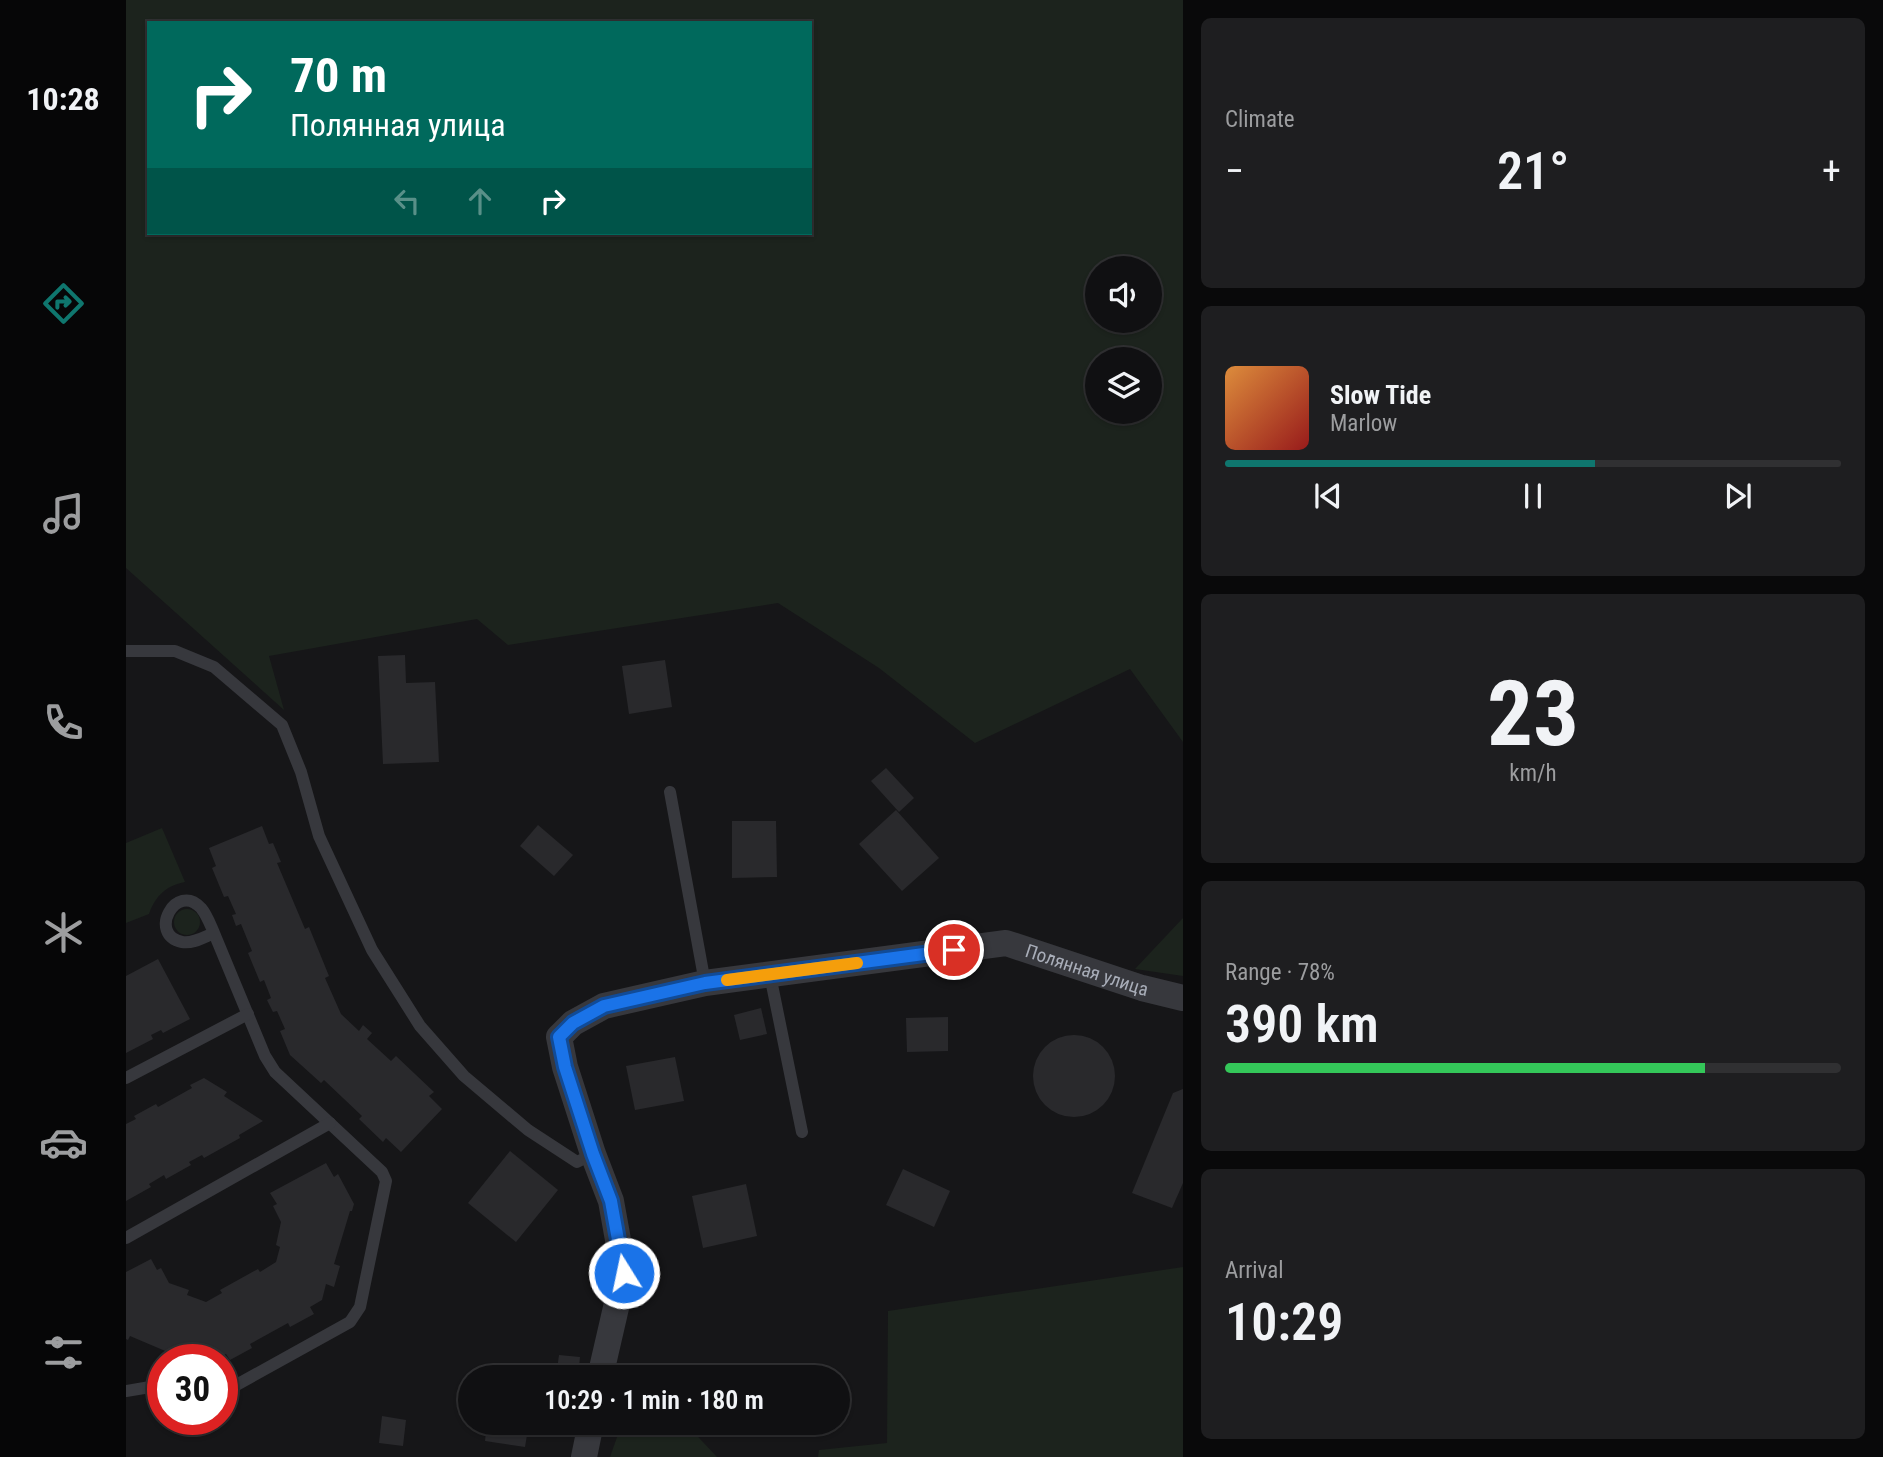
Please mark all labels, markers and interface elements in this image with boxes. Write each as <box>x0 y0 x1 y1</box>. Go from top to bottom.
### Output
text: 70 m <box>290 47 387 104</box>
icon: right <box>175 49 266 140</box>
text: 10:28 <box>26 80 100 118</box>
text: Полянная улица <box>290 106 506 144</box>
text: Climate <box>1225 106 1295 133</box>
text: 21° <box>1497 141 1569 202</box>
text: − <box>1225 149 1244 193</box>
text: + <box>1822 149 1841 193</box>
icon: left <box>388 182 426 220</box>
icon: ahead <box>461 182 499 220</box>
icon: right <box>534 182 572 220</box>
map controls <box>1085 256 1162 424</box>
button: sound <box>1085 256 1162 333</box>
icon: directions <box>39 279 88 328</box>
button: layers <box>1085 347 1162 424</box>
text: Slow Tide <box>1330 380 1431 410</box>
text: Marlow <box>1330 410 1397 437</box>
icon: previous <box>1309 477 1347 515</box>
icon: pause <box>1514 477 1552 515</box>
icon: next <box>1719 477 1757 515</box>
icon: music <box>39 489 88 538</box>
text: 23 <box>1487 661 1579 767</box>
icon: phone <box>39 698 88 747</box>
text: km/h <box>1509 760 1557 787</box>
icon: climate <box>39 908 88 957</box>
pin <box>924 920 984 980</box>
icon: arrive <box>935 931 973 969</box>
street label: Полянная улица <box>1023 939 1151 1001</box>
text: Range · 78% <box>1225 959 1335 986</box>
text: 390 km <box>1225 994 1379 1055</box>
icon: car <box>39 1118 88 1167</box>
position arrow <box>587 1236 661 1310</box>
text: Arrival <box>1225 1257 1284 1284</box>
text: 10:29 <box>1225 1292 1343 1353</box>
icon: filters <box>39 1328 88 1377</box>
speed limit sign: 30 <box>147 1344 238 1435</box>
text: 10:29 · 1 min · 180 m <box>544 1385 764 1415</box>

